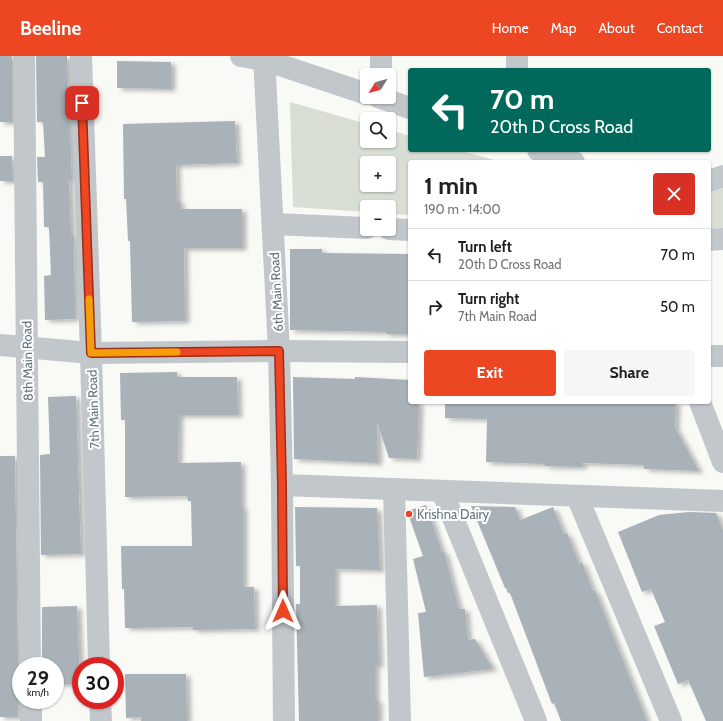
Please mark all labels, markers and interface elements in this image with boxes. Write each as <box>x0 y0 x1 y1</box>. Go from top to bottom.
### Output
text: Beeline <box>20 17 81 40</box>
text: Home <box>492 19 529 37</box>
text: Map <box>551 19 576 37</box>
text: About <box>598 19 635 37</box>
text: Contact <box>657 19 703 37</box>
north arrow <box>360 68 396 104</box>
map controls <box>360 68 396 236</box>
text: 70 m <box>490 82 554 116</box>
icon: left <box>424 84 476 136</box>
pin <box>65 86 99 120</box>
icon: arrive <box>71 92 93 114</box>
button: search <box>360 112 396 148</box>
text: 20th D Cross Road <box>490 116 633 138</box>
button: + <box>360 156 396 192</box>
text: 1 min <box>424 171 478 200</box>
button: close <box>653 173 695 215</box>
button: − <box>360 200 396 236</box>
text: 190 m · 14:00 <box>424 201 501 217</box>
text: Turn left <box>458 238 512 256</box>
icon: left <box>424 244 446 266</box>
text: 70 m <box>661 246 695 264</box>
street label: 6th Main Road <box>266 252 286 332</box>
text: 20th D Cross Road <box>458 256 562 272</box>
text: Turn right <box>458 290 519 308</box>
icon: right <box>424 296 446 318</box>
text: 50 m <box>660 298 695 316</box>
text: 7th Main Road <box>458 308 537 324</box>
street label: 8th Main Road <box>18 321 36 401</box>
button: Exit <box>424 350 556 396</box>
button: Share <box>564 350 695 396</box>
street label: 7th Main Road <box>84 369 102 449</box>
place label: Krishna Dairy <box>417 506 490 522</box>
marker: Krishna Dairy <box>404 509 414 519</box>
position arrow <box>262 590 304 632</box>
speed limit sign: 30 <box>72 657 124 709</box>
text: 29 <box>27 666 49 690</box>
text: km/h <box>27 686 49 699</box>

